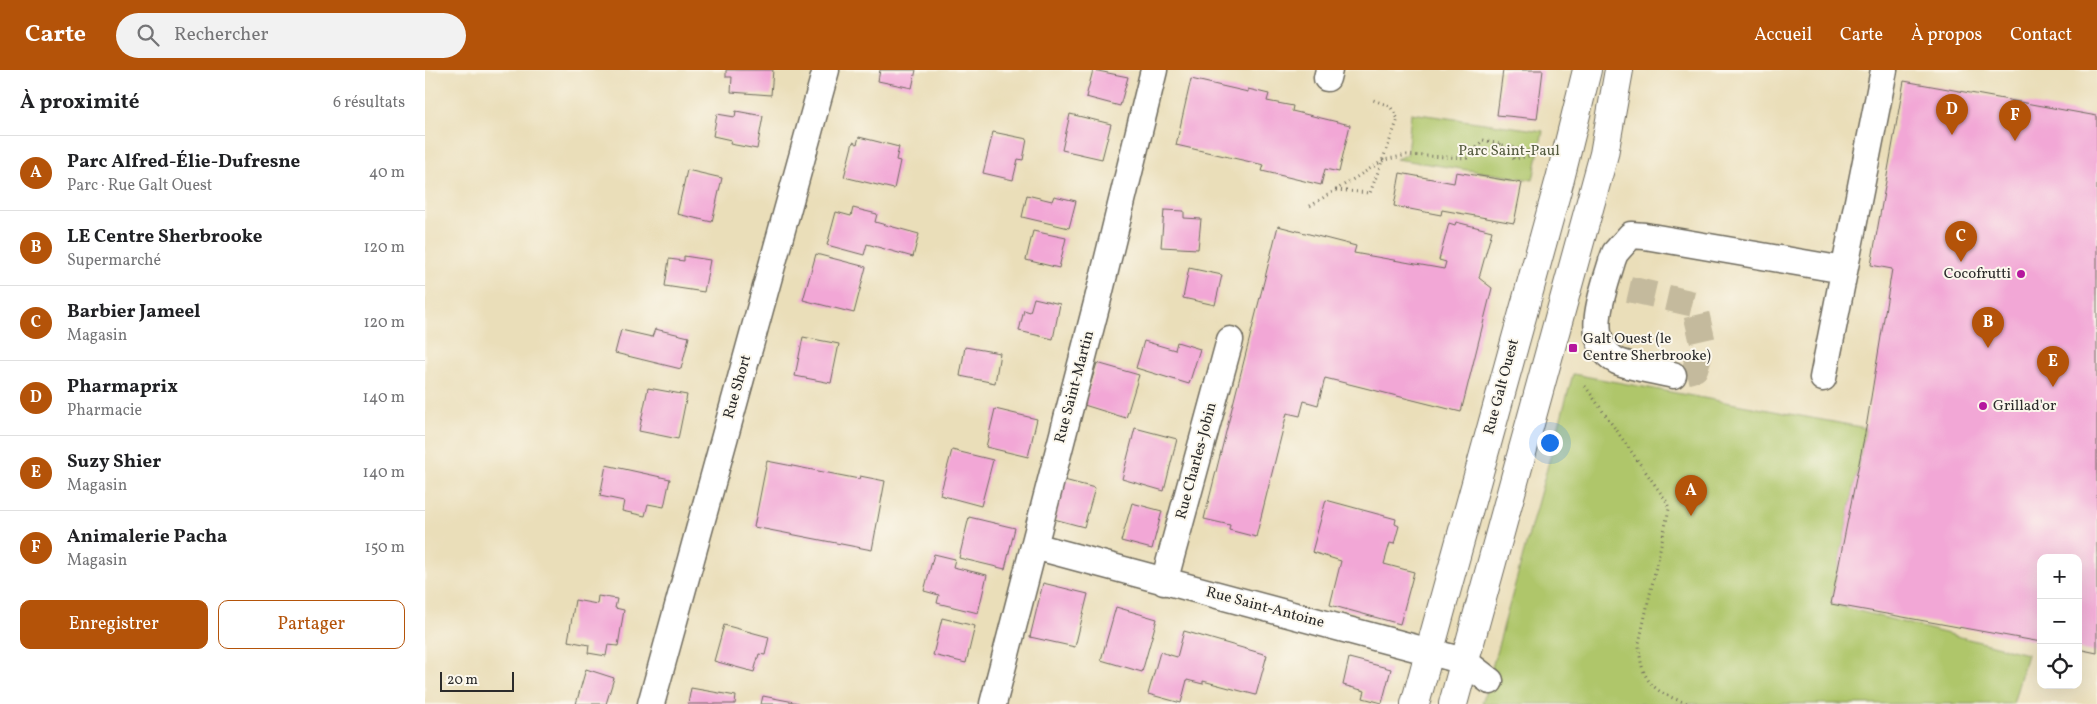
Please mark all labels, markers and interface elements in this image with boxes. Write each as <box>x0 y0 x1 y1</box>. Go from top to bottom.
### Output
search box <box>116 13 466 58</box>
text: Carte <box>25 18 86 52</box>
icon: search <box>134 21 162 49</box>
text: Rechercher <box>174 22 268 48</box>
text: Accueil <box>1754 23 1812 48</box>
text: Carte <box>1840 23 1883 48</box>
text: À propos <box>1911 23 1982 48</box>
text: Contact <box>2010 23 2072 48</box>
text: À proximité <box>20 88 139 117</box>
text: 6 résultats <box>333 92 405 114</box>
pin: D <box>1936 94 1968 135</box>
pin: F <box>1999 100 2031 141</box>
park label: Parc Saint-Paul <box>1458 141 1560 162</box>
text: Parc Alfred-Élie-Dufresne <box>67 149 300 175</box>
text: A <box>30 162 42 184</box>
text: 40 m <box>369 162 405 184</box>
text: Parc · Rue Galt Ouest <box>67 175 212 197</box>
pin: C <box>1945 221 1977 262</box>
text: LE Centre Sherbrooke <box>67 224 262 250</box>
text: B <box>31 237 41 259</box>
text: 120 m <box>363 237 405 259</box>
text: Supermarché <box>67 250 161 272</box>
place label: Cocofrutti <box>1944 264 2011 285</box>
marker: Cocofrutti <box>2015 268 2027 280</box>
text: Barbier Jameel <box>67 299 201 325</box>
pin: B <box>1972 307 2004 348</box>
text: C <box>31 312 41 334</box>
text: 120 m <box>363 312 405 334</box>
text: Magasin <box>67 325 127 347</box>
street label: Rue Saint-Martin <box>1050 328 1100 445</box>
place label: Galt Ouest (le Centre Sherbrooke) <box>1583 329 1711 367</box>
street label: Rue Galt Ouest <box>1479 337 1525 437</box>
marker: Galt Ouest (le Centre Sherbrooke) <box>1567 342 1579 354</box>
pin: E <box>2037 346 2069 387</box>
street label: Rue Short <box>719 353 757 421</box>
text: Pharmaprix <box>67 374 178 400</box>
text: D <box>30 387 42 409</box>
text: 140 m <box>363 387 405 409</box>
place label: Grillad'or <box>1993 396 2056 417</box>
text: Pharmacie <box>67 400 142 422</box>
street label: Rue Charles-Jobin <box>1171 400 1223 522</box>
marker: Grillad'or <box>1977 400 1989 412</box>
your location <box>1537 430 1563 456</box>
text: Suzy Shier <box>67 449 161 475</box>
text: E <box>31 462 41 484</box>
text: 140 m <box>363 462 405 484</box>
text: Magasin <box>67 475 127 497</box>
pin: A <box>1675 475 1707 516</box>
text: Animalerie Pacha <box>67 524 227 550</box>
text: F <box>31 537 41 559</box>
text: 150 m <box>364 537 405 559</box>
text: Magasin <box>67 550 127 572</box>
map controls <box>2037 554 2082 689</box>
button: + <box>2037 554 2082 599</box>
street label: Rue Saint-Antoine <box>1204 582 1326 634</box>
button: − <box>2037 599 2082 644</box>
button: Enregistrer <box>20 600 208 649</box>
button: Partager <box>218 600 405 649</box>
button: locate <box>2037 644 2082 689</box>
scale bar <box>440 669 514 692</box>
text: 20 m <box>447 671 478 690</box>

